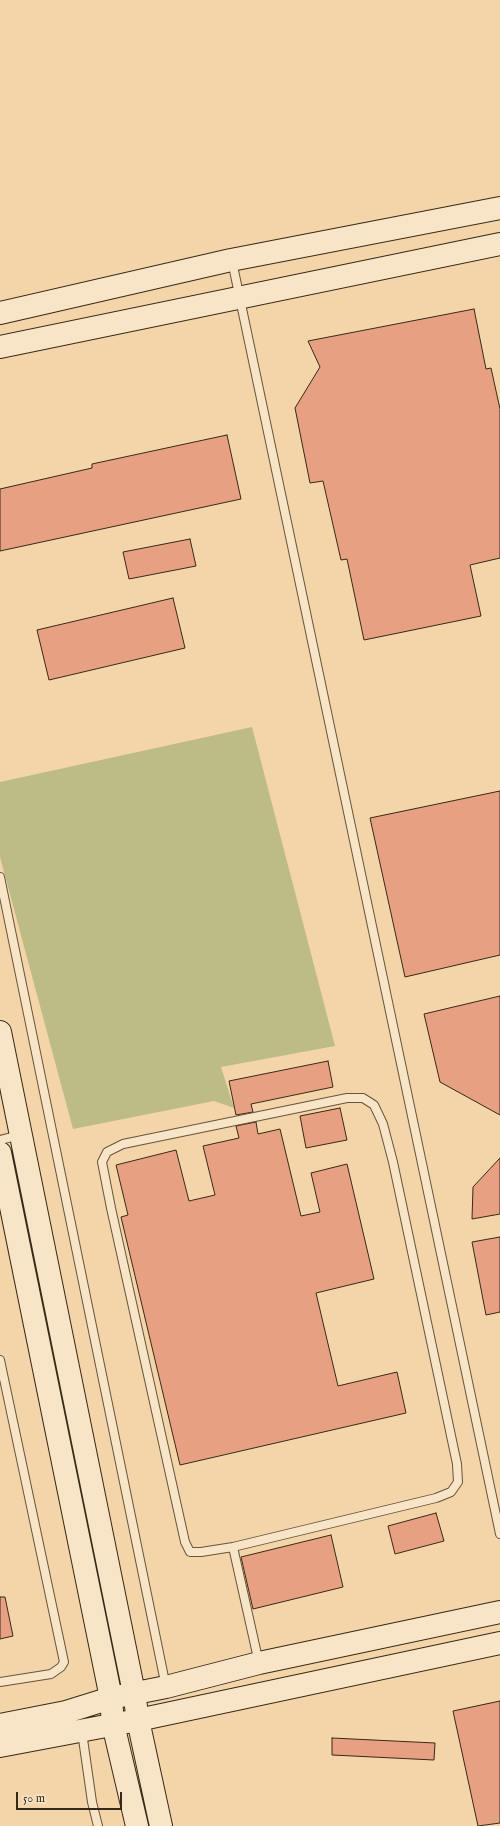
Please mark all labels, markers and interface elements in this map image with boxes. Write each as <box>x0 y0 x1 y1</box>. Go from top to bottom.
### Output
scale bar <box>18 1784 124 1810</box>
text: 50 m <box>23 1791 45 1806</box>

